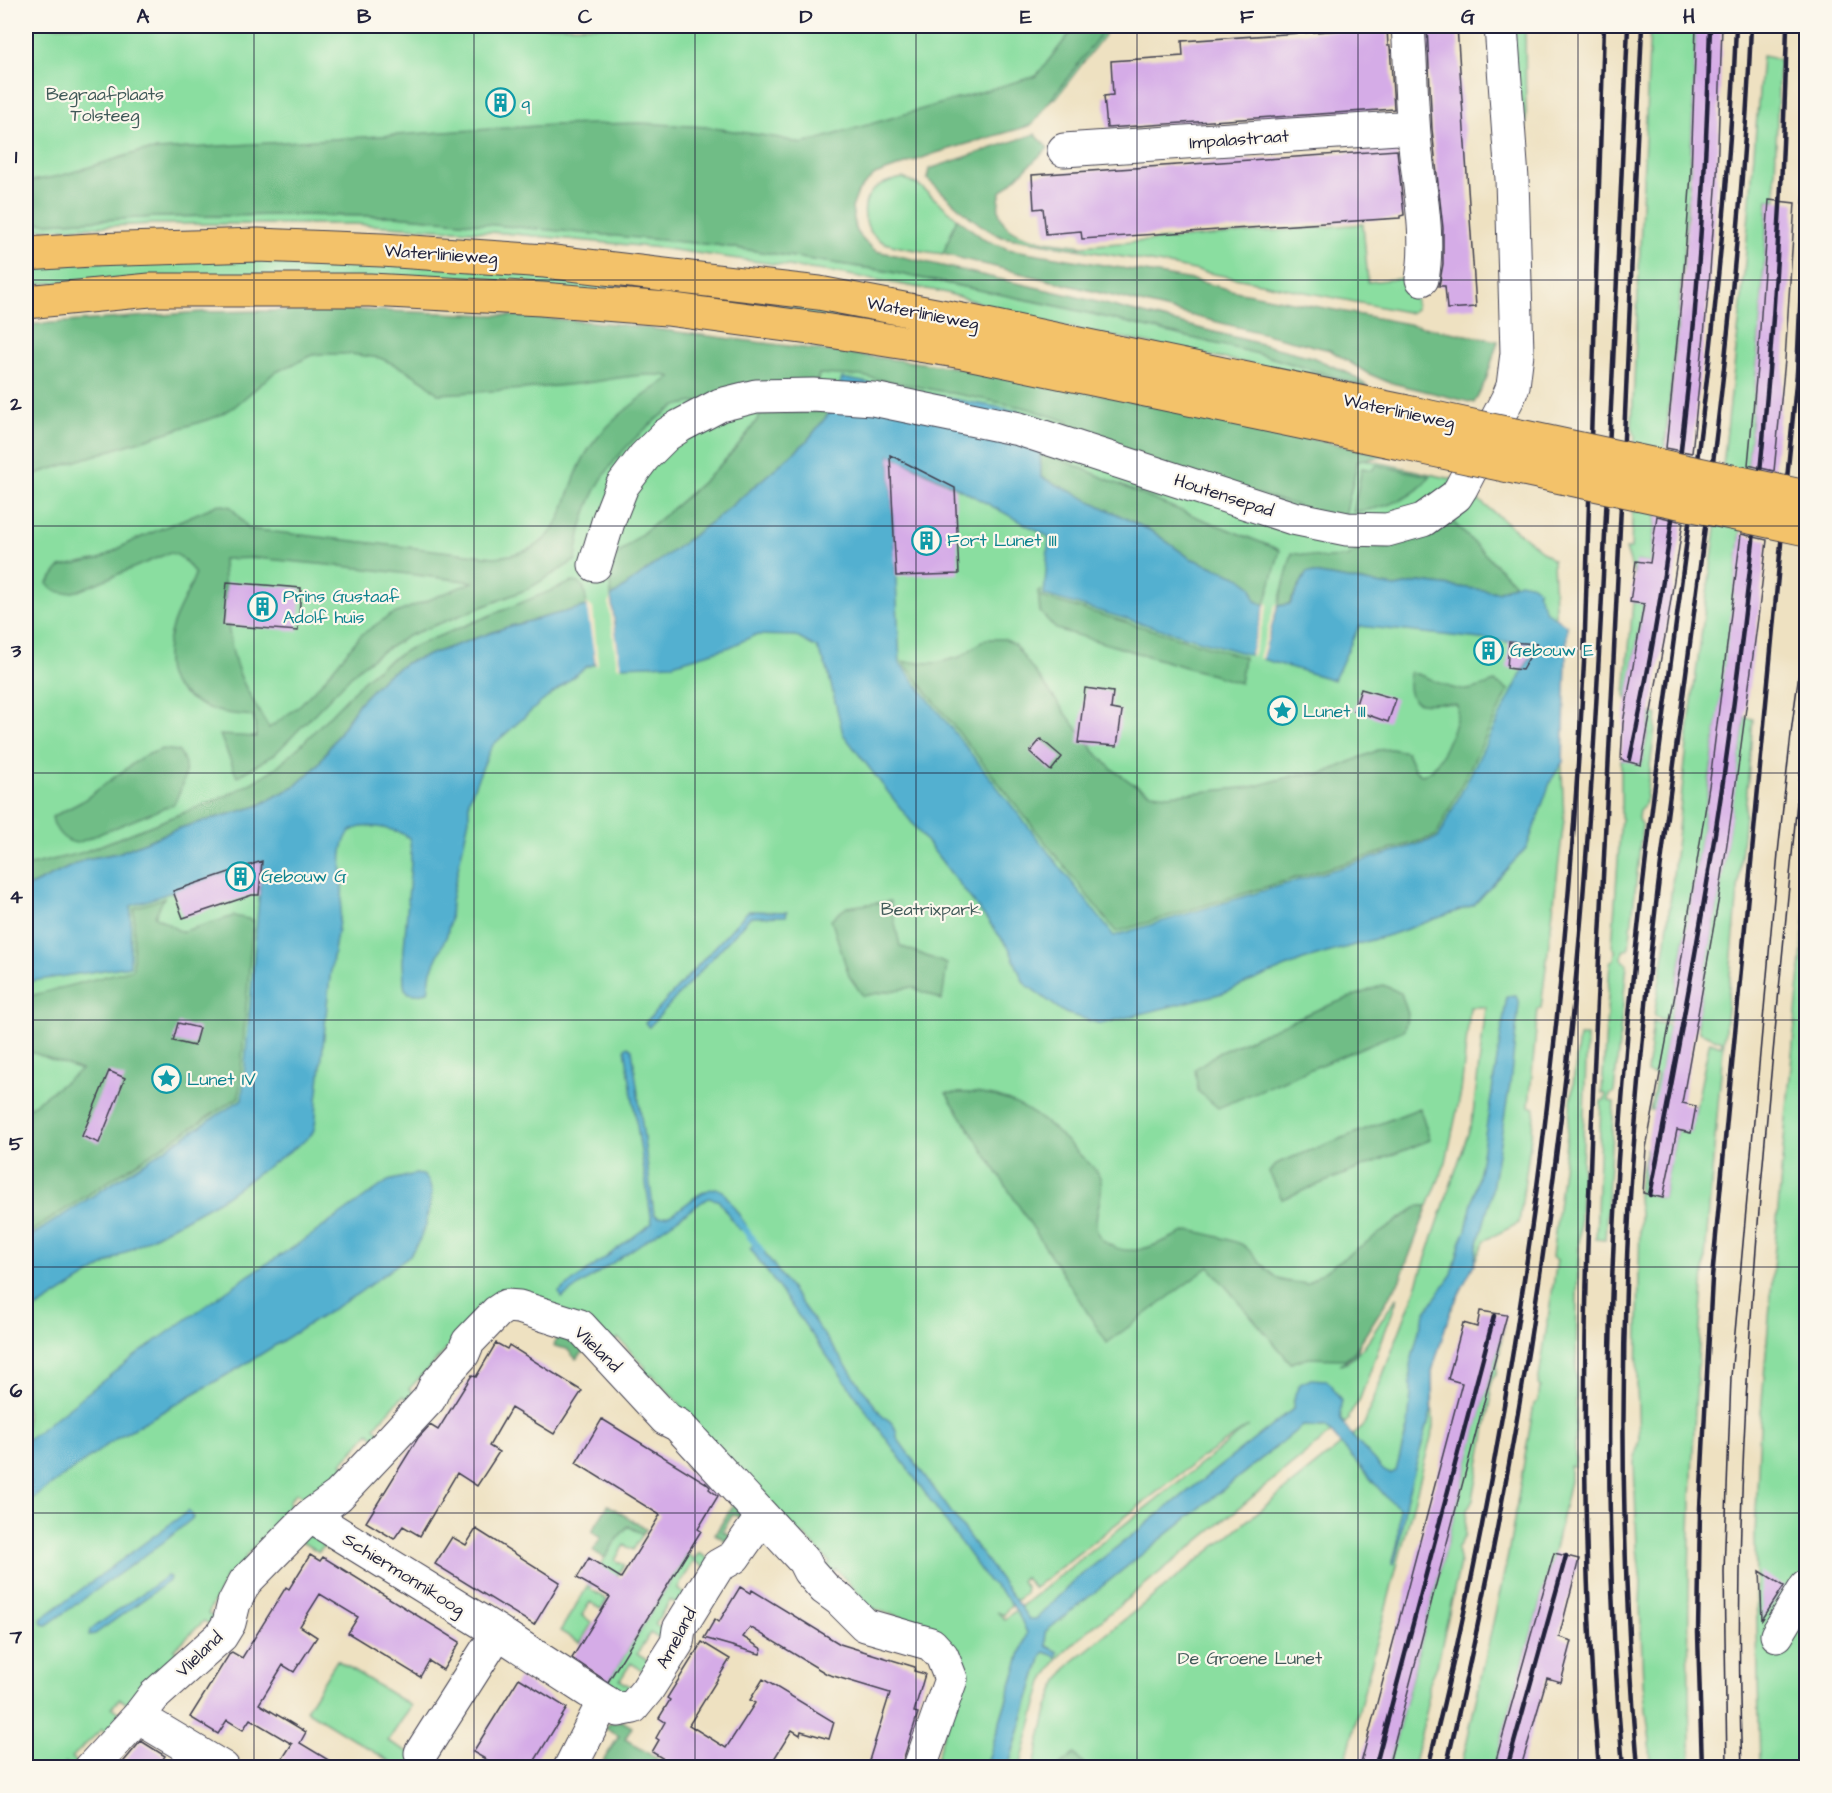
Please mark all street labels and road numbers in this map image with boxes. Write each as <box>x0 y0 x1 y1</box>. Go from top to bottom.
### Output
street label: Impalastraat <box>1188 124 1290 155</box>
street label: Waterlinieweg <box>383 238 499 272</box>
street label: Waterlinieweg <box>865 290 981 338</box>
street label: Waterlinieweg <box>1341 387 1457 437</box>
street label: Houtensepad <box>1171 468 1277 523</box>
street label: Vlieland <box>569 1321 627 1378</box>
street label: Schiermonnikoog <box>337 1527 470 1623</box>
street label: Ameland <box>650 1603 703 1673</box>
street label: Vlieland <box>170 1626 228 1683</box>

